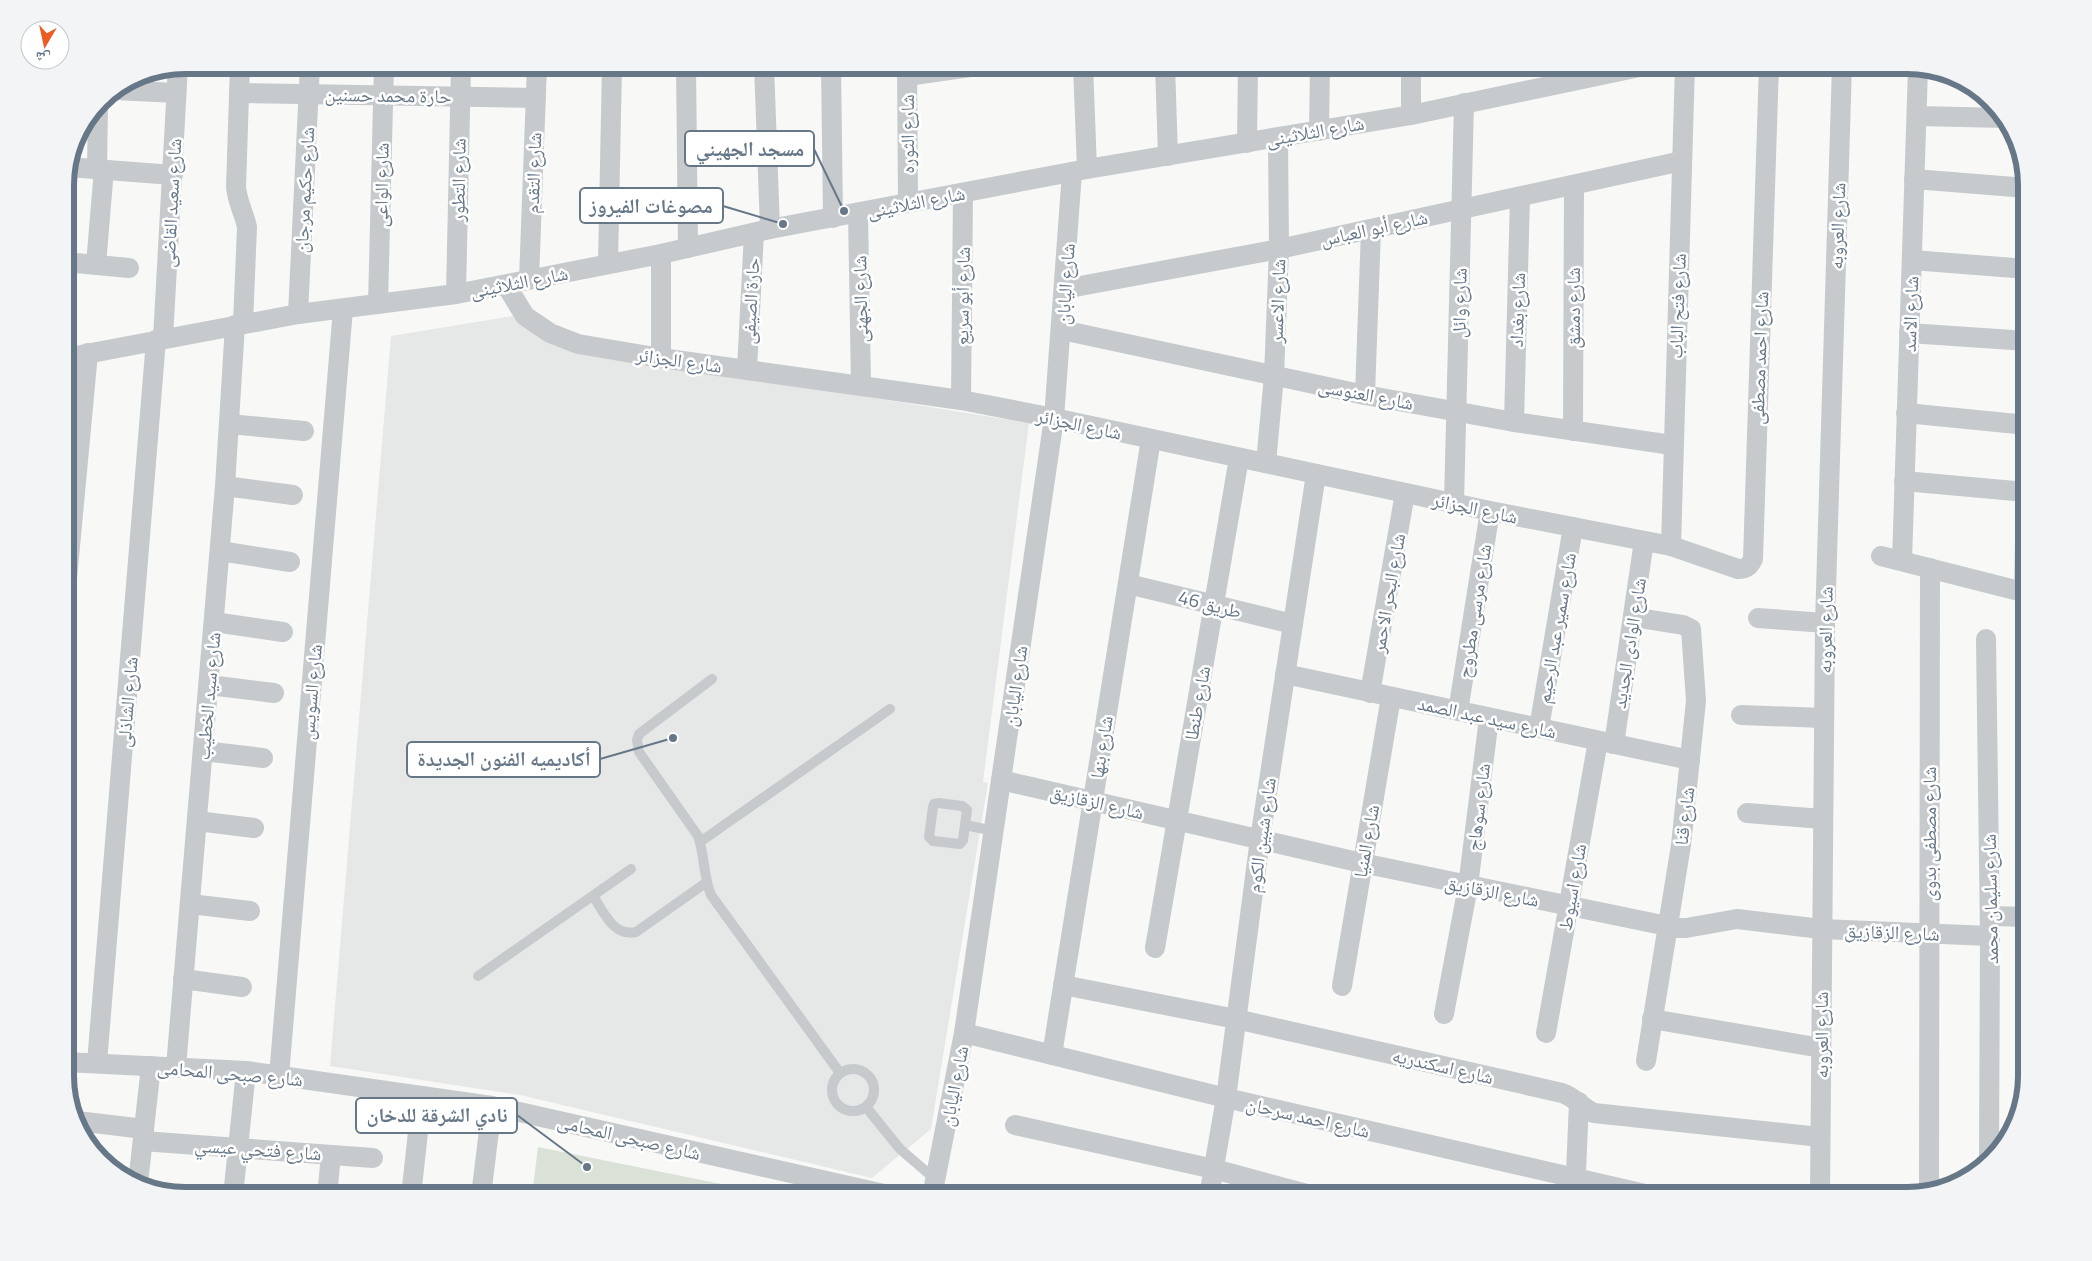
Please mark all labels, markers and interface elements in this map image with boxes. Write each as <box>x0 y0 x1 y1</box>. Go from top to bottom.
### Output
north arrow <box>20 20 70 70</box>
text: ش <box>34 47 52 70</box>
street label: حارة محمد حسنين <box>324 79 452 110</box>
street label: شارع الثوره <box>892 94 921 174</box>
street label: شارع الثلاثينى <box>1264 108 1366 153</box>
street label: شارع حكيم مرجان <box>286 126 321 254</box>
callout: مسجد الجهيني <box>685 131 814 166</box>
street label: شارع التقدم <box>517 132 548 214</box>
text: مسجد الجهيني <box>696 133 804 165</box>
street label: شارع سعيد القاضى <box>153 138 188 268</box>
street label: شارع التطور <box>442 138 473 223</box>
street label: شارع الواعى <box>365 142 396 228</box>
street label: شارع الثلاثينى <box>864 178 967 225</box>
street label: شارع العروبه <box>1820 182 1853 270</box>
callout: مصوغات الفيروز <box>580 188 723 223</box>
text: مصوغات الفيروز <box>588 190 713 221</box>
street label: شارع أبو العباس <box>1318 202 1430 253</box>
street label: شارع اليابان <box>1047 242 1082 326</box>
street label: شارع أبو سريع <box>946 246 977 346</box>
street label: شارع فتح الباب <box>1660 253 1693 359</box>
street label: شارع الجهنى <box>844 255 875 343</box>
street label: حارة الصيفى <box>733 257 766 345</box>
street label: شارع الثلاثينى <box>467 258 570 305</box>
street label: شارع الاعسر <box>1260 258 1292 345</box>
street label: شارع دمشق <box>1558 267 1587 349</box>
street label: شارع وائل <box>1443 268 1474 338</box>
street label: شارع بغداد <box>1501 272 1532 348</box>
street label: شارع الاسد <box>1894 275 1925 353</box>
street label: شارع احمد مصطفى <box>1742 291 1775 425</box>
street label: شارع الجزائر <box>633 339 724 380</box>
street label: شارع العنوسى <box>1316 370 1416 417</box>
street label: شارع الجزائر <box>1033 400 1124 447</box>
street label: شارع الجزائر <box>1429 484 1520 531</box>
street label: شارع البحر الاحمر <box>1363 531 1412 656</box>
street label: شارع مرسى مطروح <box>1449 542 1498 680</box>
street label: شارع سمير عبد الرحيم <box>1528 550 1583 706</box>
street label: شارع الوادى الجديد <box>1604 576 1653 710</box>
street label: طريق 46 <box>1175 582 1245 625</box>
street label: شارع العروبه <box>1809 586 1840 674</box>
street label: شارع سيد الخطيب <box>187 631 228 761</box>
street label: شارع السويس <box>292 643 329 741</box>
street label: شارع اليابان <box>994 643 1035 728</box>
street label: شارع الشاذلى <box>108 655 145 749</box>
street label: شارع طنطا <box>1176 663 1217 742</box>
street label: شارع سيد عبد الصمد <box>1415 688 1559 745</box>
street label: شارع بنها <box>1081 713 1120 780</box>
callout: أكاديميه الفنون الجديدة <box>407 742 600 777</box>
text: أكاديميه الفنون الجديدة <box>417 743 591 774</box>
street label: شارع سوهاج <box>1458 761 1497 853</box>
street label: شارع مصطفى بدوى <box>1914 766 1943 902</box>
street label: شارع شبين الكوم <box>1238 776 1283 894</box>
street label: شارع الزقازيق <box>1047 777 1147 826</box>
street label: شارع قنا <box>1666 785 1701 847</box>
street label: شارع المنيا <box>1345 802 1386 880</box>
street label: شارع سليمان محمد <box>1974 834 2005 964</box>
street label: شارع اسيوط <box>1550 841 1593 933</box>
street label: شارع الزقازيق <box>1443 867 1542 914</box>
street label: شارع الزقازيق <box>1844 915 1940 948</box>
street label: شارع العروبه <box>1806 991 1835 1079</box>
street label: شارع اسكندريه <box>1390 1040 1497 1091</box>
street label: شارع اليابان <box>931 1043 976 1129</box>
street label: شارع صبحى المحامى <box>156 1052 304 1093</box>
street label: شارع احمد سرحان <box>1243 1088 1373 1145</box>
callout: نادي الشرقة للدخان <box>356 1098 517 1133</box>
text: نادي الشرقة للدخان <box>367 1099 507 1131</box>
street label: شارع صبحى المحامى <box>555 1106 704 1167</box>
street label: شارع فتحي عيسي <box>194 1130 322 1169</box>

